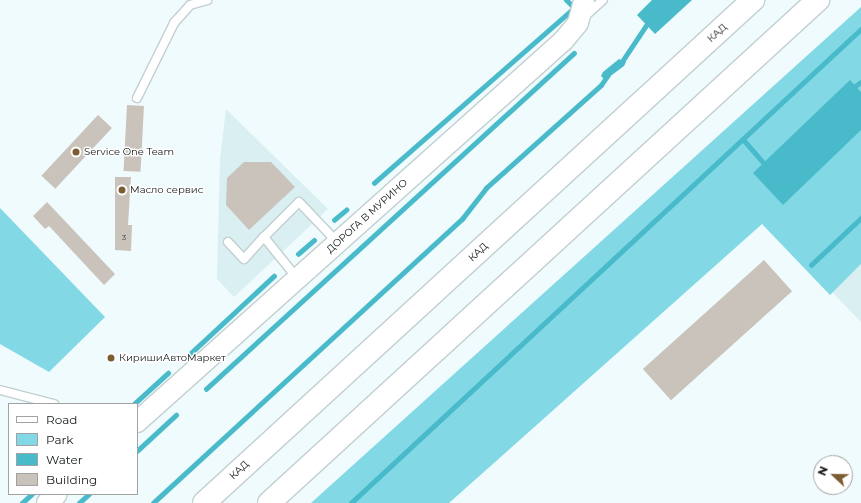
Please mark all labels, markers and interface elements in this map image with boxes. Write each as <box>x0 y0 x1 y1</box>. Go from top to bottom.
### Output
street label: КАД <box>705 21 729 45</box>
place label: Service One Team <box>84 146 174 158</box>
marker: Service One Team <box>71 147 81 157</box>
street label: ДОРОГА В МУРИНО <box>324 177 410 255</box>
place label: Масло сервис <box>130 184 203 196</box>
marker: Масло сервис <box>117 185 127 195</box>
house number: 3 <box>122 233 126 243</box>
street label: КАД <box>466 240 490 264</box>
place label: КиришиАвтоМаркет <box>119 352 226 364</box>
marker: КиришиАвтоМаркет <box>106 353 116 363</box>
legend <box>8 403 138 495</box>
text: Road <box>46 412 77 427</box>
text: Park <box>46 432 73 447</box>
text: Water <box>46 452 82 467</box>
north arrow <box>813 455 853 495</box>
street label: КАД <box>227 458 251 482</box>
text: N <box>815 464 831 478</box>
text: Building <box>46 472 97 487</box>

